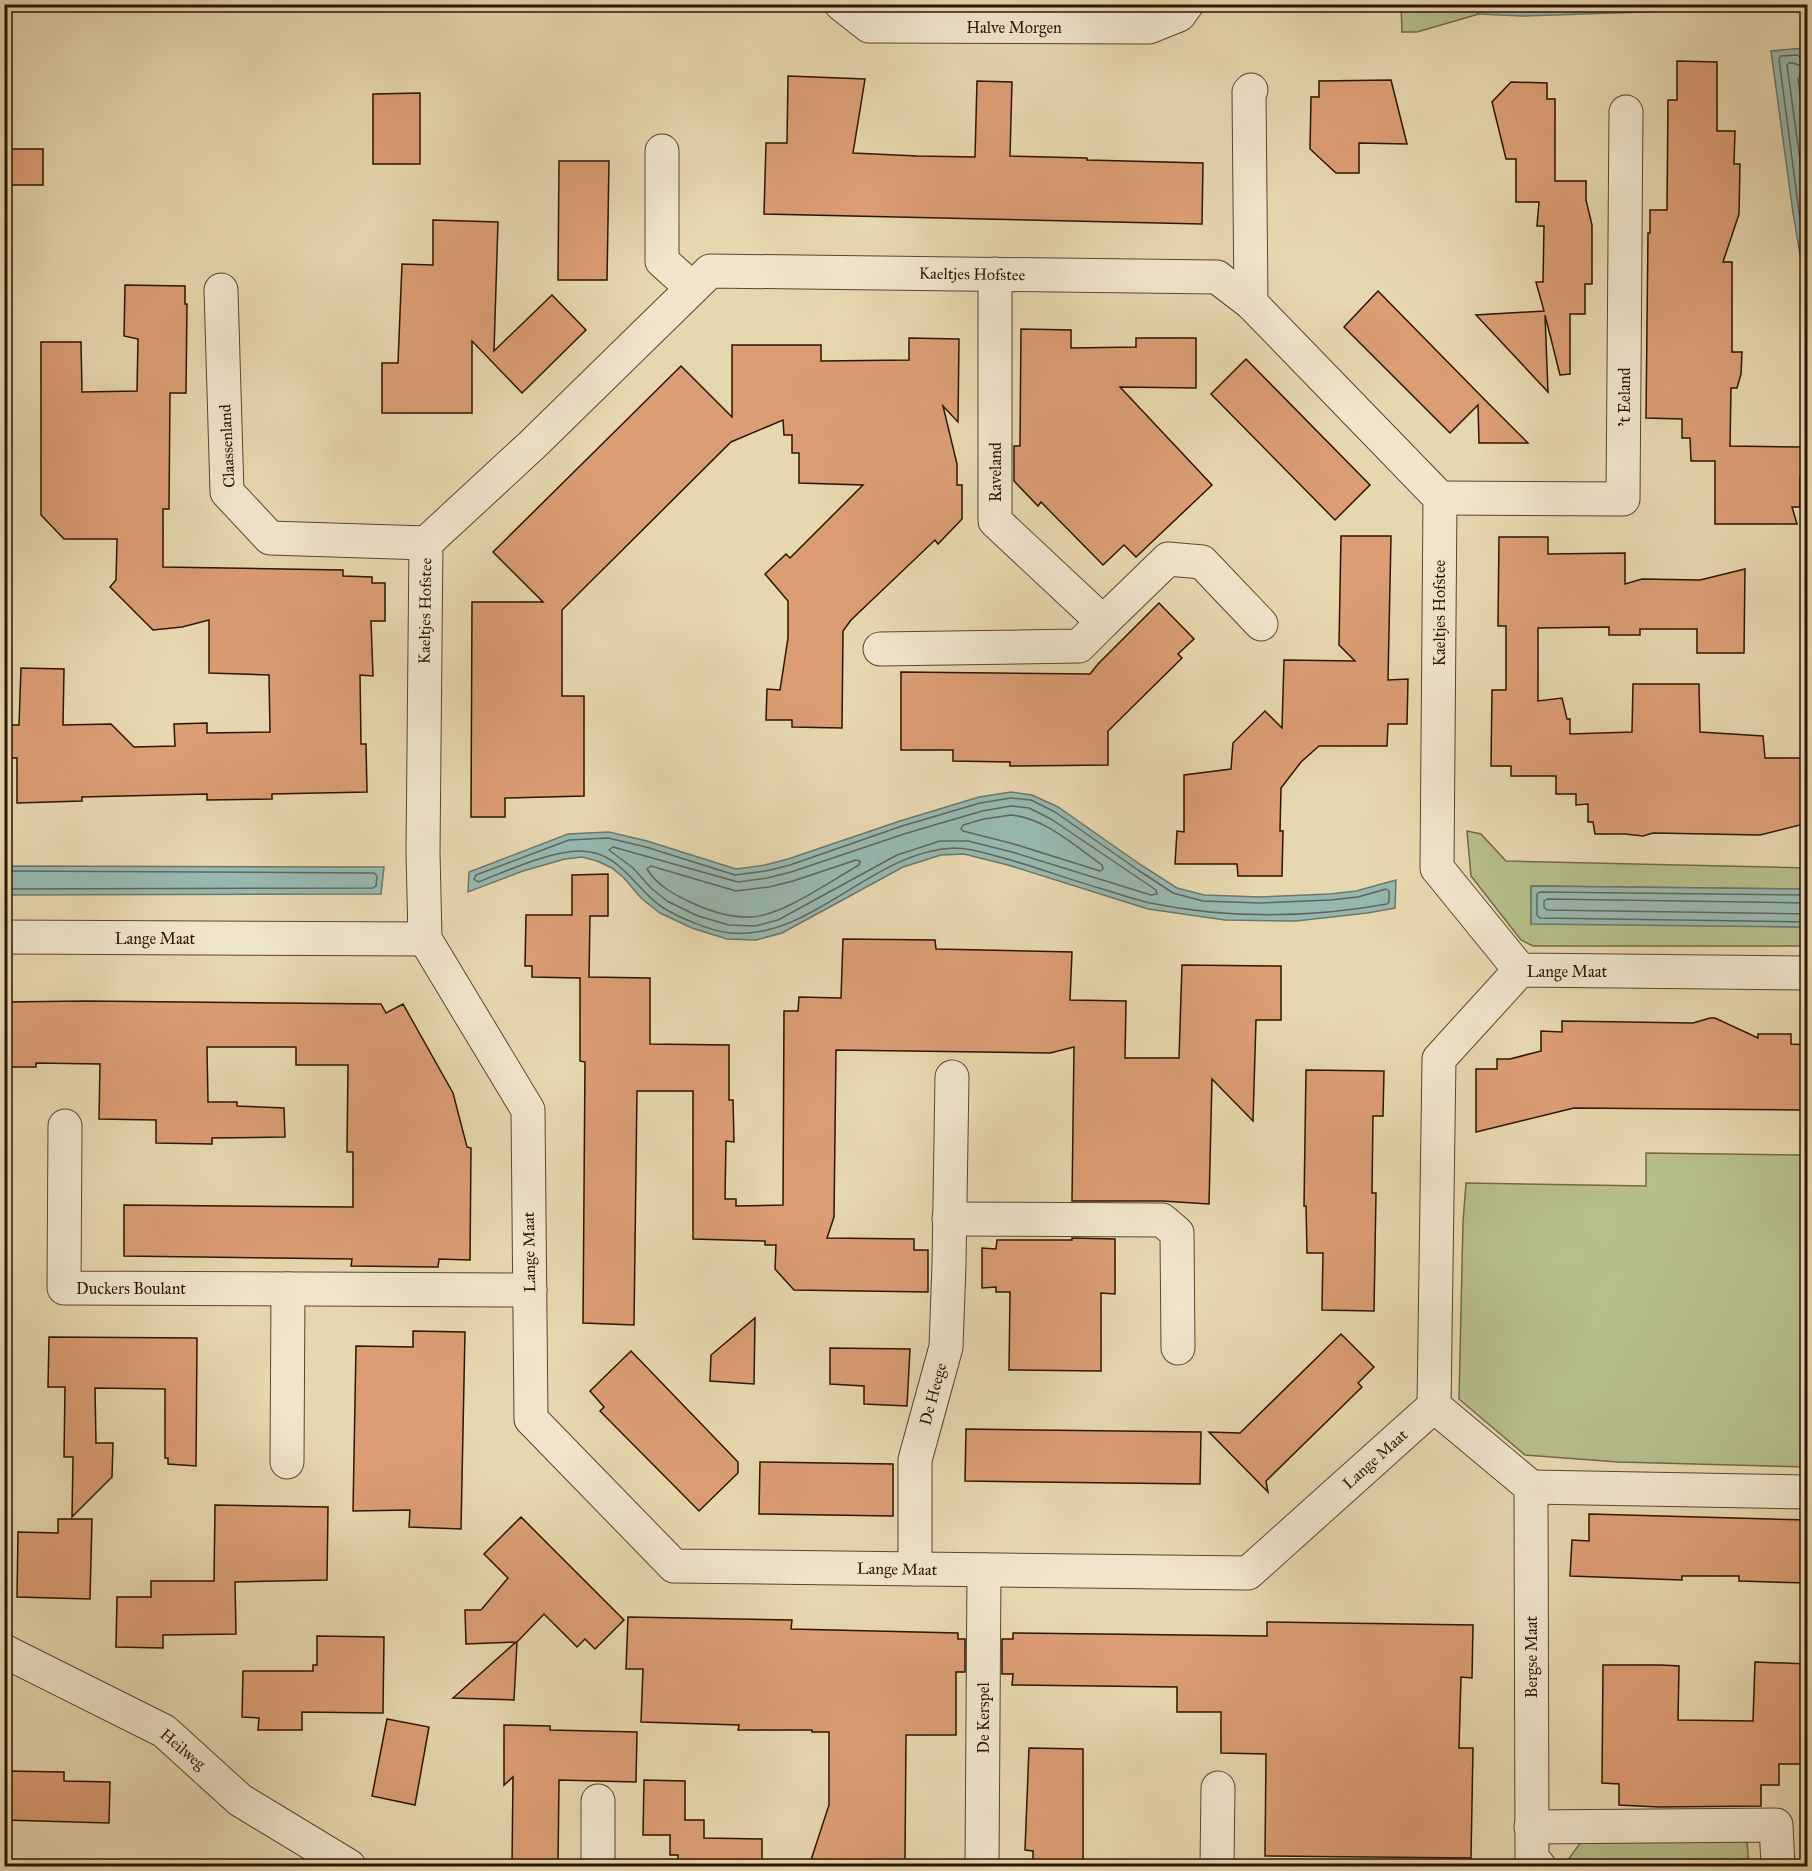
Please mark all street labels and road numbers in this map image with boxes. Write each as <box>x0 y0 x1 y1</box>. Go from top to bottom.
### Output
street label: Halve Morgen <box>966 18 1062 38</box>
street label: Kaeltjes Hofstee <box>919 264 1026 284</box>
street label: 't Eeland <box>1615 368 1634 427</box>
street label: Claassenland <box>215 404 239 488</box>
street label: Raveland <box>986 442 1005 502</box>
street label: Kaeltjes Hofstee <box>415 557 435 664</box>
street label: Kaeltjes Hofstee <box>1430 559 1449 666</box>
street label: Lange Maat <box>115 929 196 949</box>
street label: Lange Maat <box>1527 962 1608 982</box>
street label: Lange Maat <box>519 1211 540 1292</box>
street label: Duckers Boulant <box>76 1279 186 1298</box>
street label: De Heege <box>916 1360 951 1428</box>
street label: Lange Maat <box>1339 1425 1412 1494</box>
street label: Lange Maat <box>857 1559 938 1580</box>
street label: Bergse Maat <box>1522 1616 1542 1698</box>
street label: De Kerspel <box>974 1682 993 1754</box>
street label: Heilweg <box>156 1725 210 1775</box>

